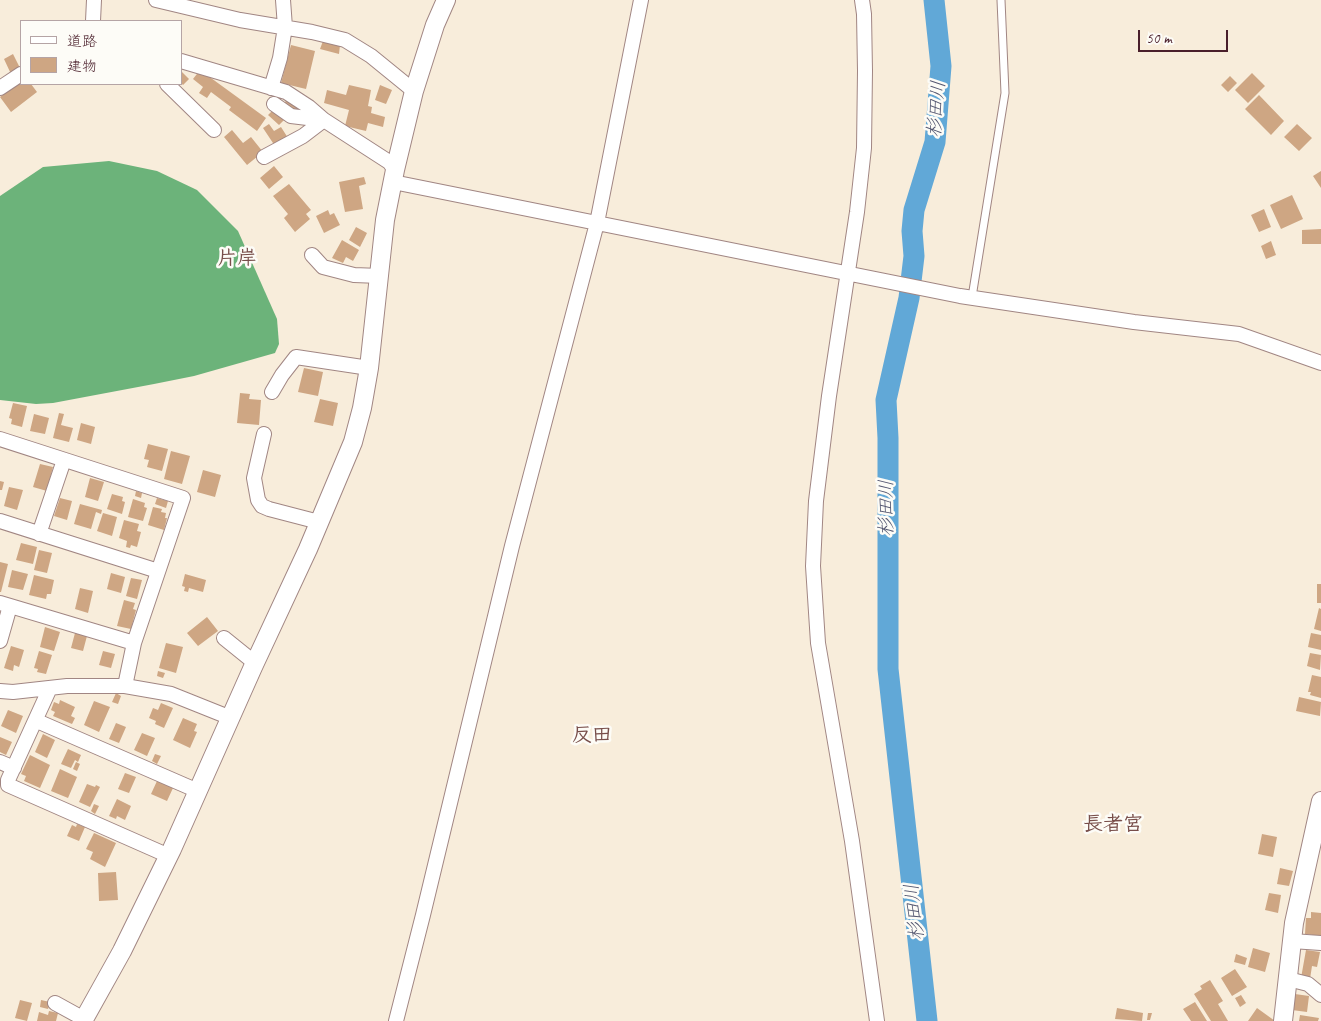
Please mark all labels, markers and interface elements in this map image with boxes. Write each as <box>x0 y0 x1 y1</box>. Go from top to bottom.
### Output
legend <box>20 20 182 85</box>
scale bar <box>1141 20 1231 52</box>
text: 50 m <box>1146 29 1172 48</box>
text: 道路 <box>67 32 97 51</box>
text: 建物 <box>67 57 97 76</box>
water label: 杉田川 <box>923 80 951 138</box>
district label: 片岸 <box>217 247 257 271</box>
water label: 杉田川 <box>876 480 898 536</box>
district label: 反田 <box>572 724 612 748</box>
district label: 長者宮 <box>1083 813 1143 837</box>
water label: 杉田川 <box>901 882 929 942</box>

